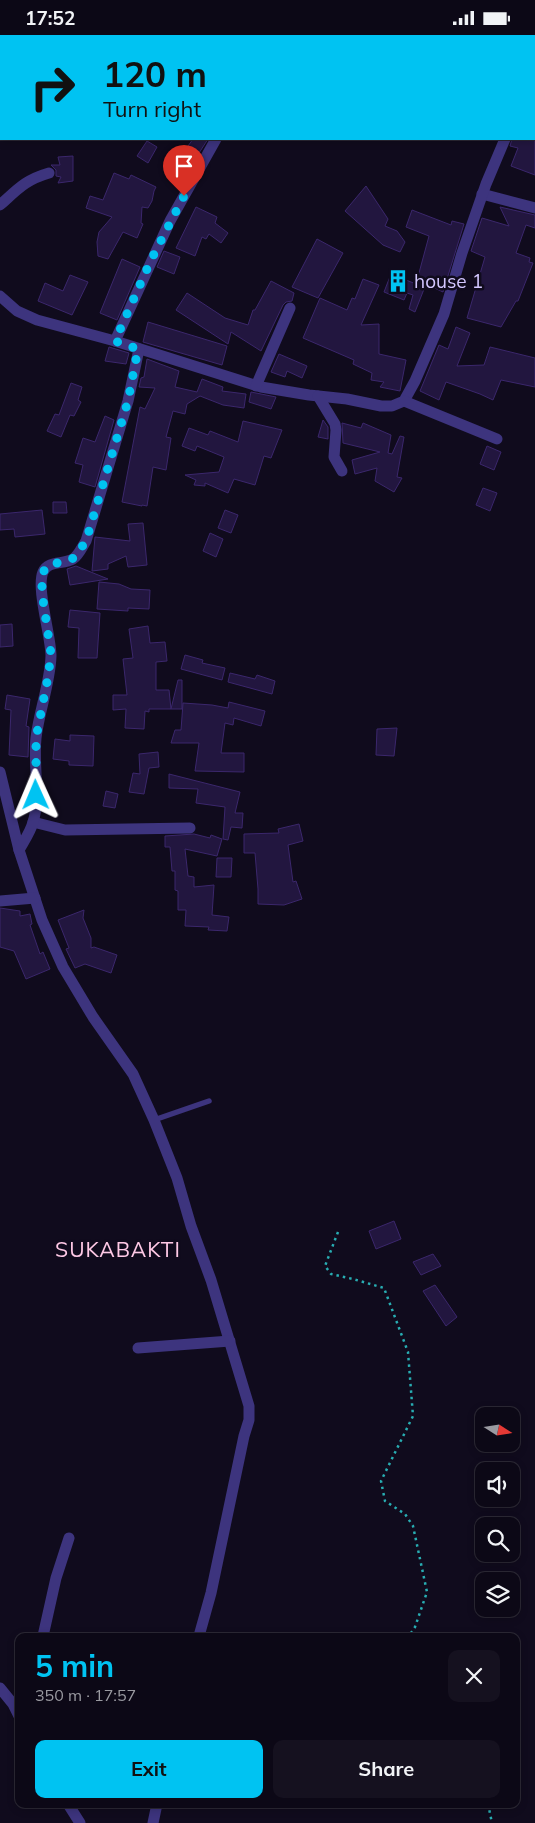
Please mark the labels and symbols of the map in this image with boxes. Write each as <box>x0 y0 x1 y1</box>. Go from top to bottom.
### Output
pin <box>163 145 205 196</box>
building icon: house 1 <box>385 268 411 294</box>
place label: house 1 <box>414 269 483 293</box>
position arrow <box>9 768 61 820</box>
district label: SUKABAKTI <box>55 1236 181 1262</box>
north arrow <box>475 1407 520 1453</box>

